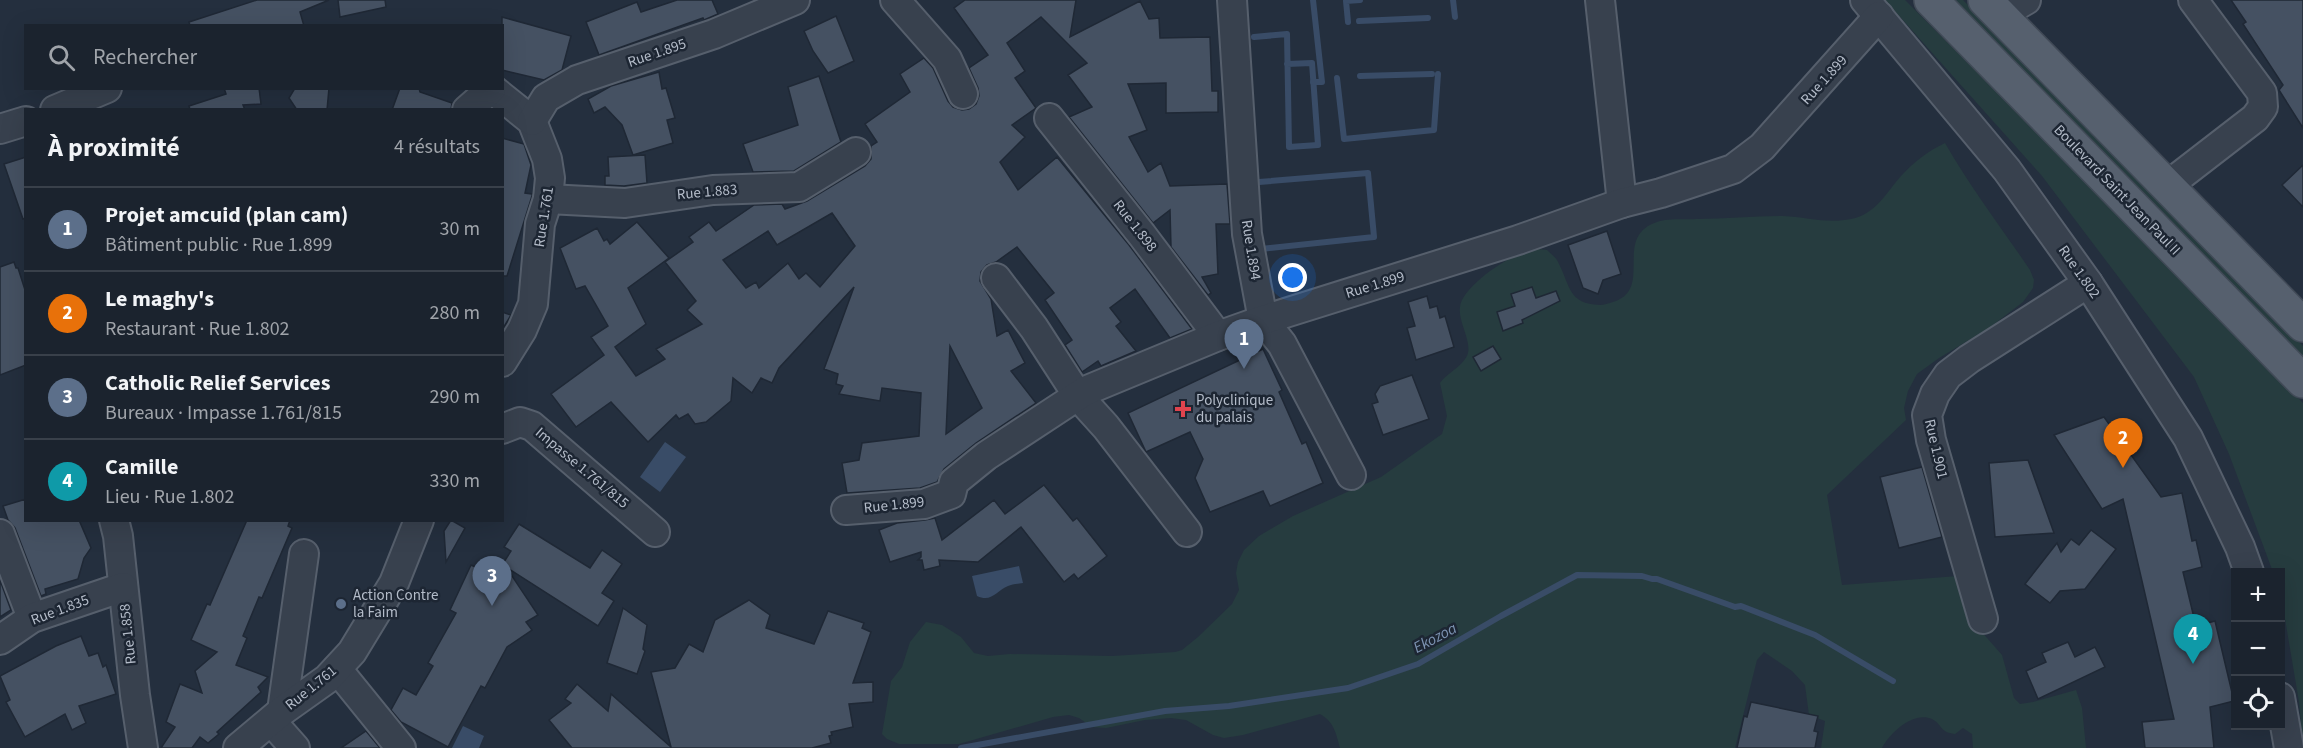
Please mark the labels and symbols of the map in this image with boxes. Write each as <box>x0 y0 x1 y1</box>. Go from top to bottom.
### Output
street label: Rue 1.895 <box>625 33 689 73</box>
street label: Rue 1.899 <box>1796 50 1852 110</box>
street label: Boulevard Saint Jean Paul II <box>2049 120 2185 260</box>
street label: Rue 1.883 <box>676 179 738 205</box>
street label: Rue 1.761 <box>529 185 559 249</box>
street label: Rue 1.898 <box>1108 196 1162 256</box>
street label: Rue 1.894 <box>1236 218 1266 282</box>
street label: Rue 1.802 <box>2053 241 2105 303</box>
your location <box>1278 263 1307 292</box>
street label: Rue 1.899 <box>1343 266 1407 304</box>
pin: 1 <box>1224 320 1264 369</box>
place label: Polyclinique du palais <box>1196 390 1273 428</box>
marker: Polyclinique du palais <box>1174 400 1192 418</box>
street label: Rue 1.901 <box>1919 417 1953 481</box>
pin: 2 <box>2104 418 2142 468</box>
street label: Impasse 1.761/815 <box>531 423 633 513</box>
street label: Rue 1.899 <box>863 491 925 519</box>
pin: 3 <box>472 556 512 606</box>
place label: Action Contre la Faim <box>353 585 438 623</box>
street label: Rue 1.835 <box>28 589 92 631</box>
marker: Action Contre la Faim <box>334 597 348 611</box>
street label: Rue 1.858 <box>114 603 142 665</box>
pin: 4 <box>2174 614 2212 664</box>
water label: Ekozoa <box>1409 617 1461 659</box>
street label: Rue 1.761 <box>281 661 341 715</box>

